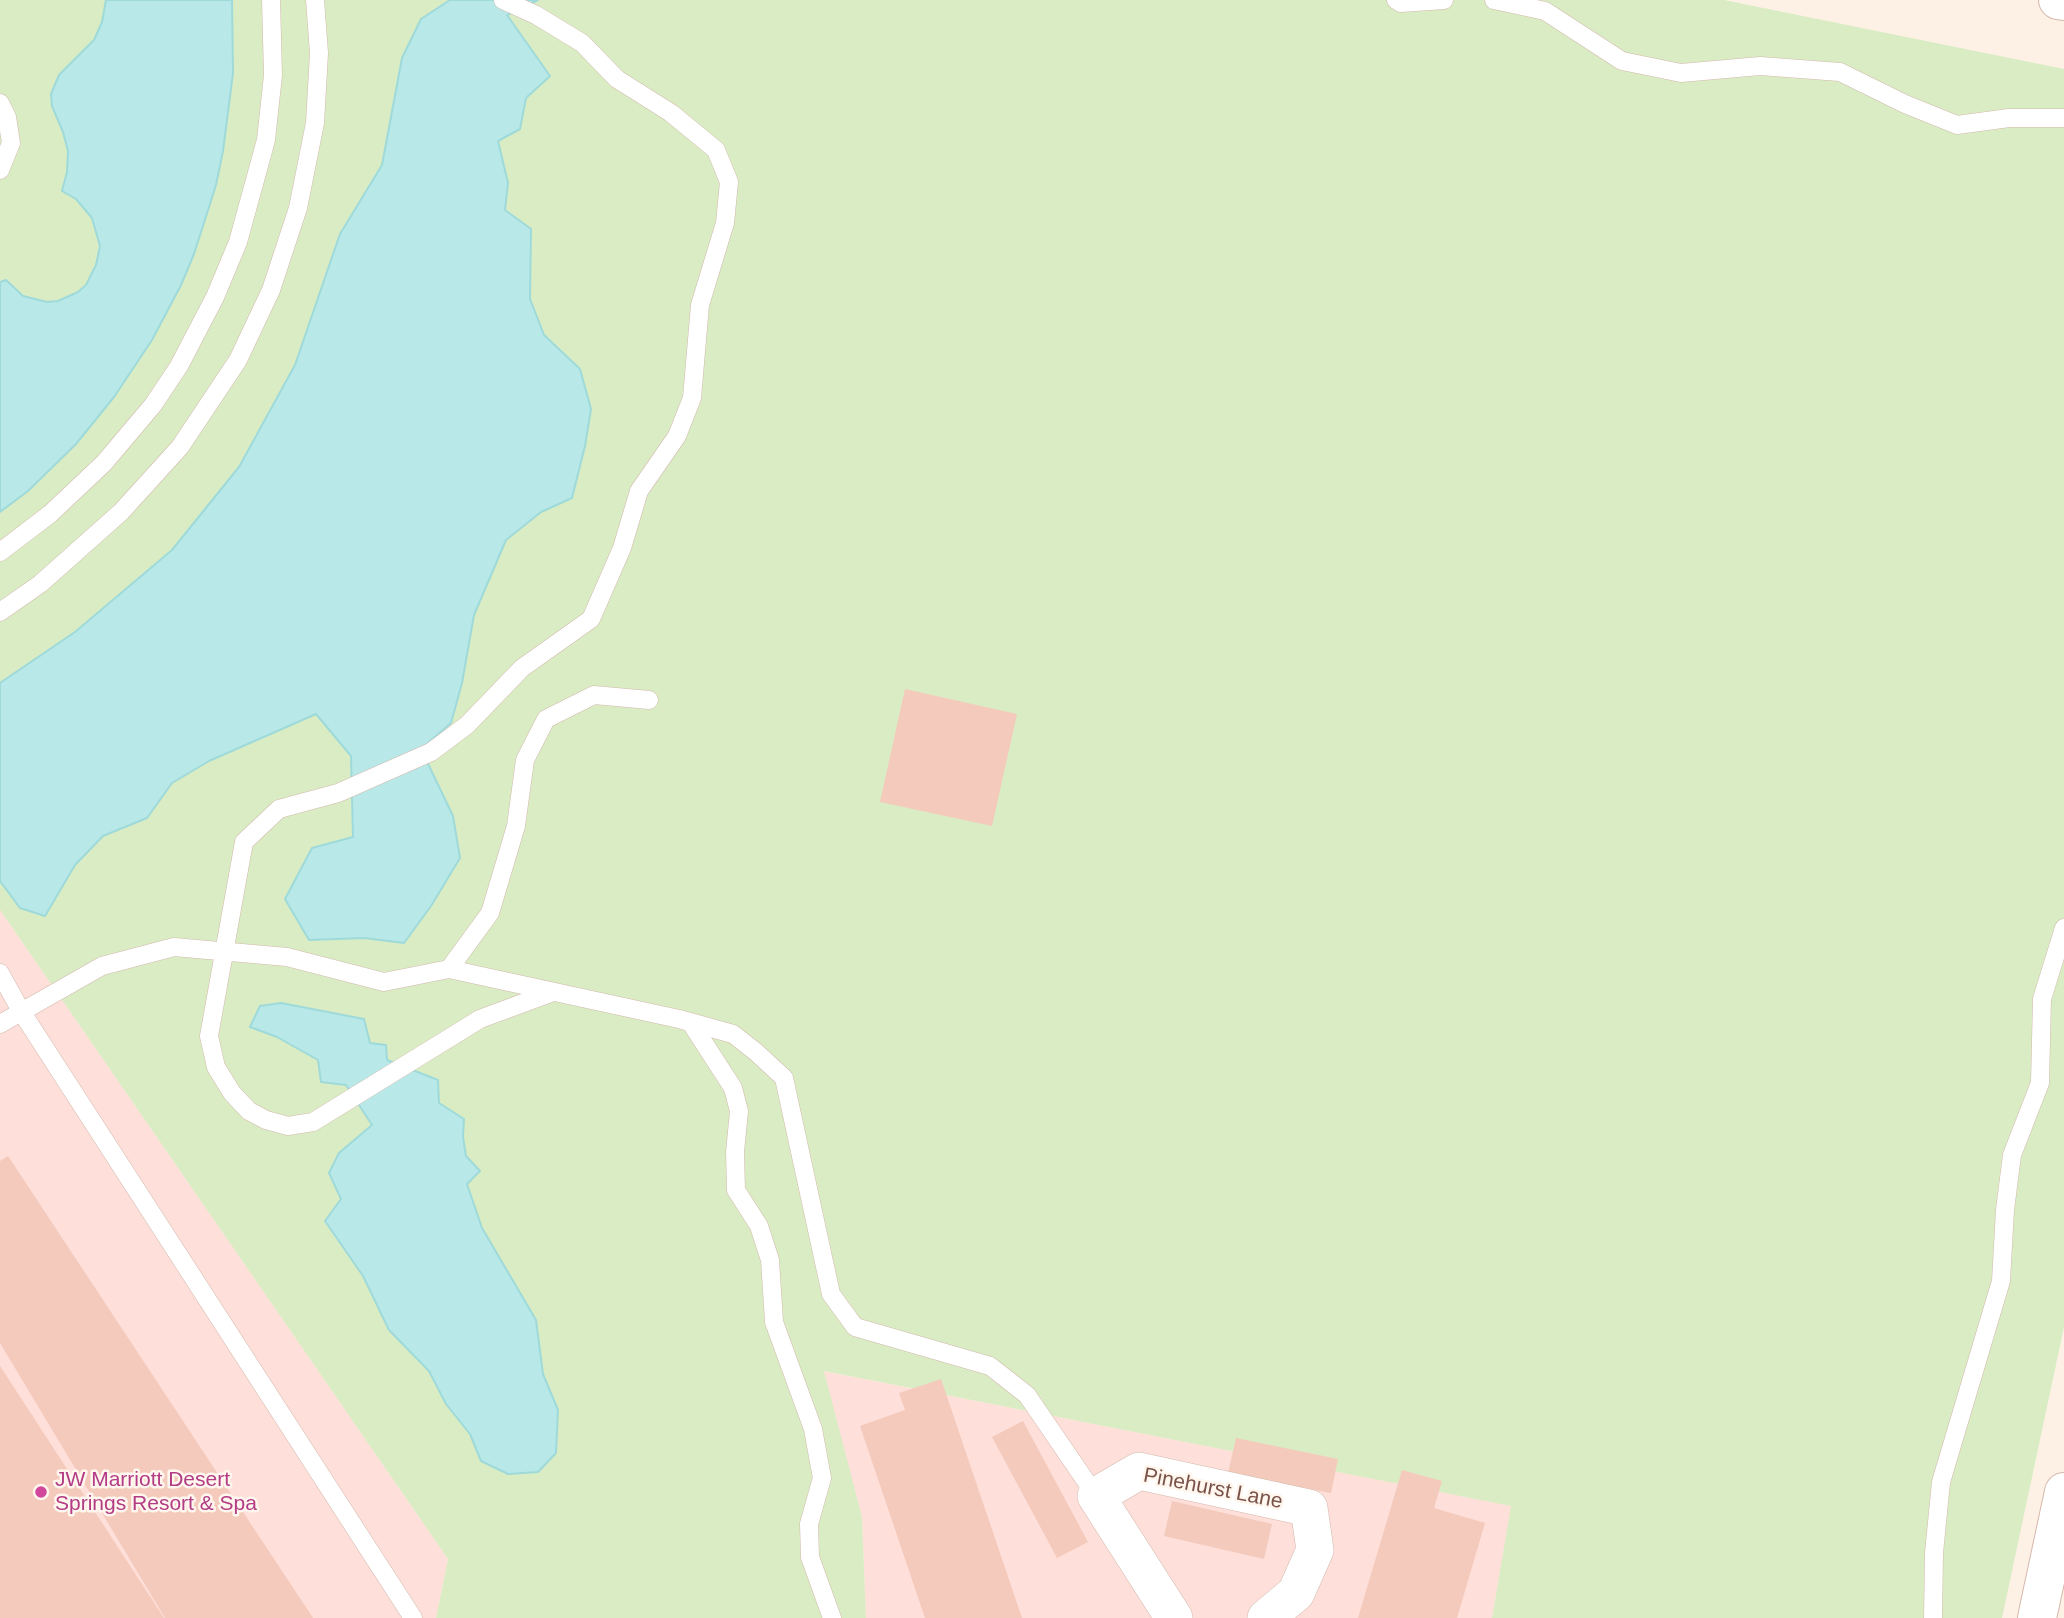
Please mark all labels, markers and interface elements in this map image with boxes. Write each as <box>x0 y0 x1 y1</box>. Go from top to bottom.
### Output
street label: Pinehurst Lane <box>1141 1463 1285 1515</box>
place label: JW Marriott Desert Springs Resort & Spa <box>55 1467 257 1517</box>
marker: JW Marriott Desert Springs Resort & Spa <box>33 1484 49 1500</box>

